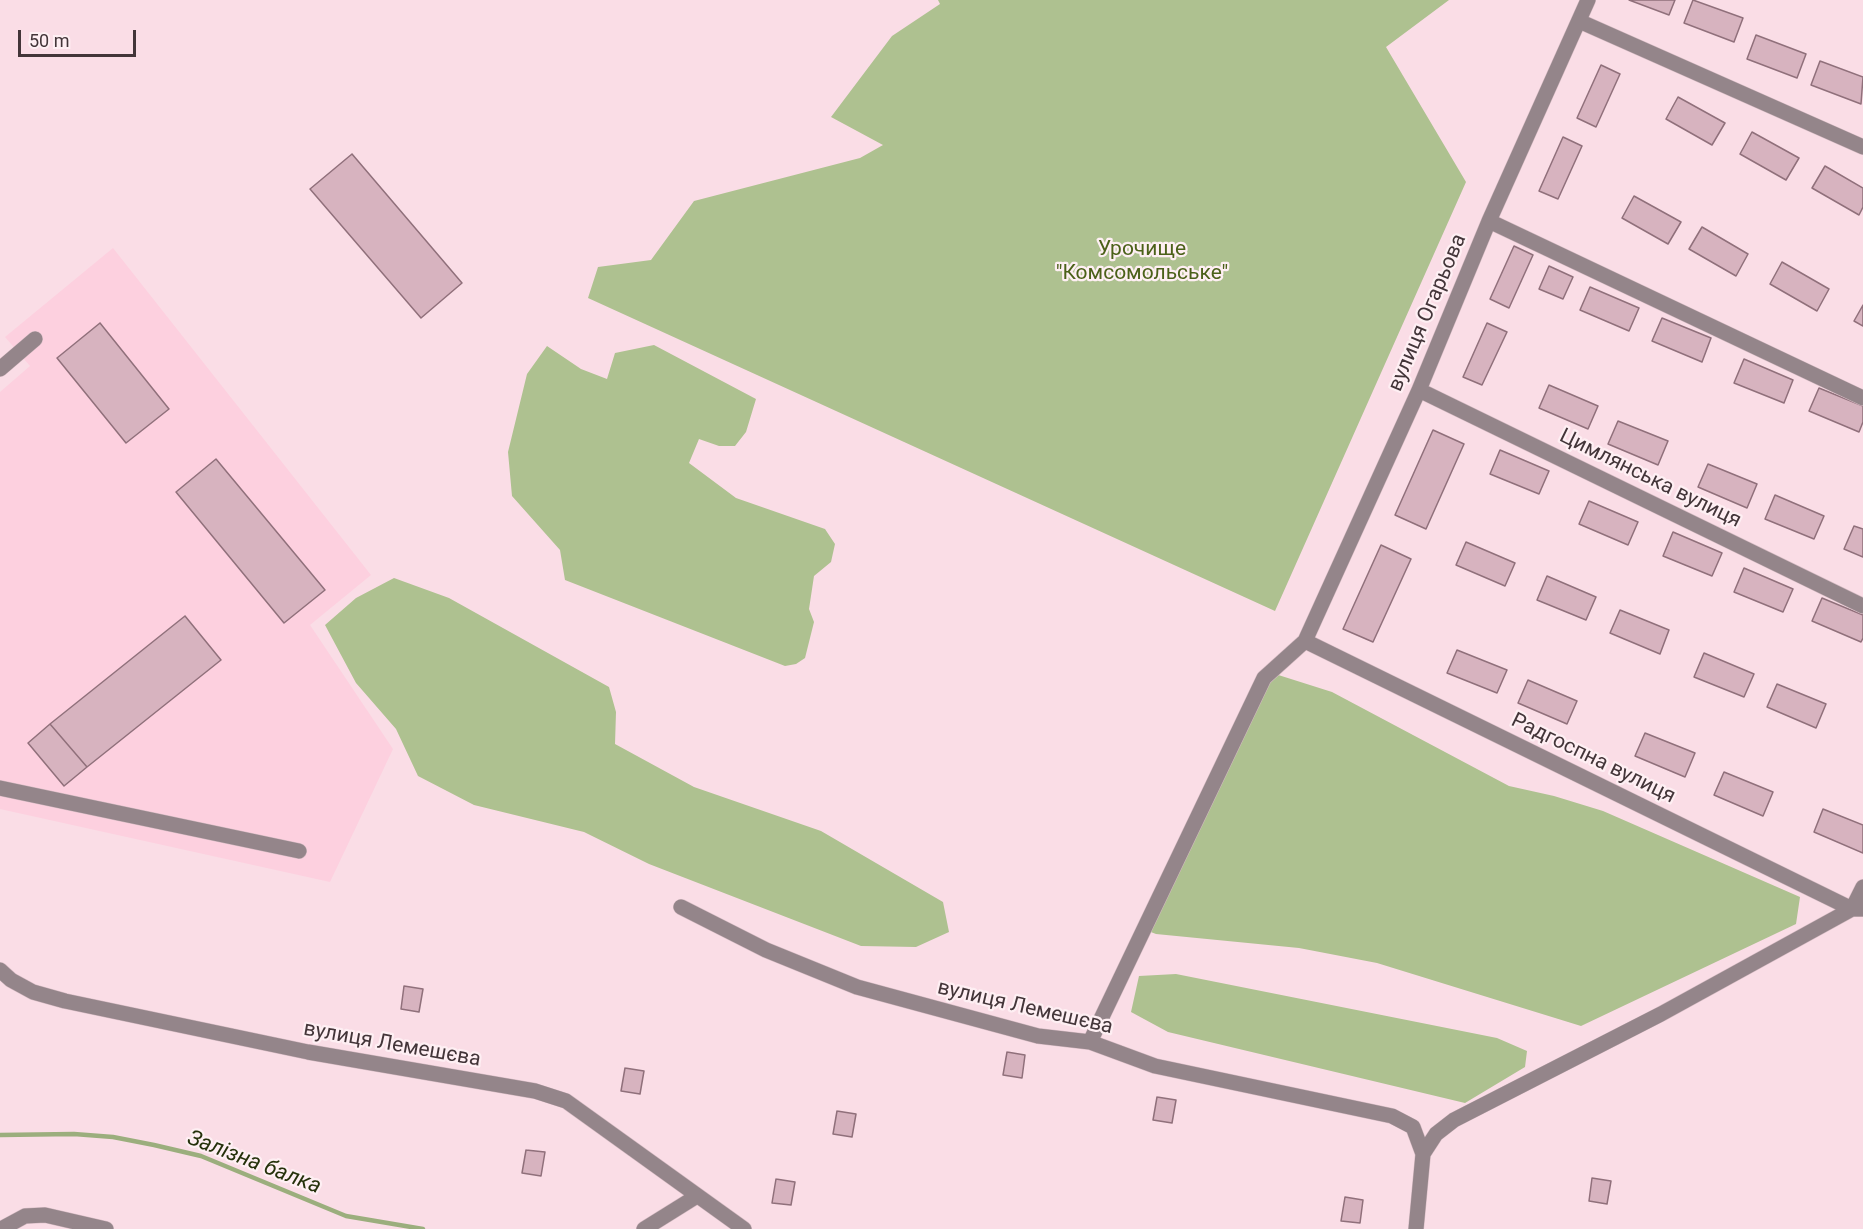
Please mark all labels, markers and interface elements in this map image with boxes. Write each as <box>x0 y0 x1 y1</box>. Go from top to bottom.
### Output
scale bar <box>21 18 140 56</box>
text: 50 m <box>29 30 69 51</box>
street label: вулиця Огарьова <box>1384 231 1472 395</box>
park label: Урочище "Комсомольське" <box>1056 237 1228 287</box>
street label: Цимлянська вулиця <box>1555 424 1745 534</box>
street label: Радгоспна вулиця <box>1507 708 1679 810</box>
street label: вулиця Лемешєва <box>935 976 1115 1040</box>
street label: вулиця Лемешєва <box>301 1017 483 1073</box>
water label: Залізна балка <box>184 1125 324 1201</box>

